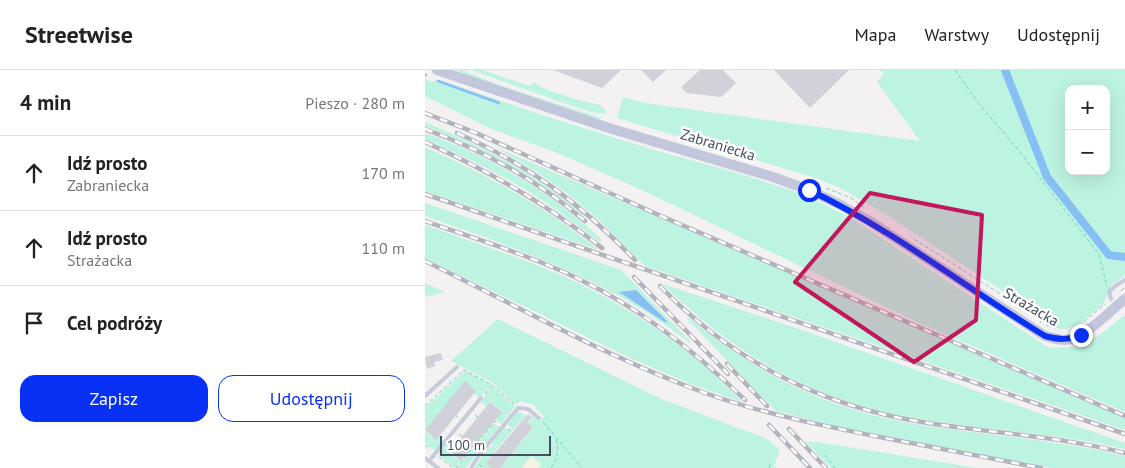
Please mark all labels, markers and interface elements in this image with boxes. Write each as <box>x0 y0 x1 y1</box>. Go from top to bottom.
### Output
text: Streetwise <box>25 19 133 50</box>
text: Mapa <box>855 23 896 46</box>
text: Warstwy <box>924 23 989 46</box>
text: Udostępnij <box>1017 23 1100 46</box>
map controls <box>1065 85 1110 175</box>
button: + <box>1065 85 1110 130</box>
text: 4 min <box>20 89 71 116</box>
text: Pieszo · 280 m <box>305 93 405 113</box>
street label: Zabraniecka <box>679 124 758 165</box>
button: − <box>1065 130 1110 175</box>
text: Idź prosto <box>67 151 147 175</box>
icon: ahead <box>20 159 48 187</box>
text: 170 m <box>362 163 405 183</box>
text: Zabraniecka <box>67 175 149 195</box>
route start <box>798 179 821 202</box>
text: Idź prosto <box>67 226 147 250</box>
icon: ahead <box>20 234 48 262</box>
text: 110 m <box>362 238 405 258</box>
text: Strażacka <box>67 250 132 270</box>
street label: Strażacka <box>1000 283 1062 330</box>
icon: arrive <box>20 309 48 337</box>
text: Cel podróży <box>67 311 162 335</box>
route end <box>1070 324 1093 347</box>
button: Zapisz <box>20 375 208 422</box>
button: Udostępnij <box>218 375 405 422</box>
scale bar <box>440 433 551 456</box>
text: 100 m <box>447 436 485 454</box>

